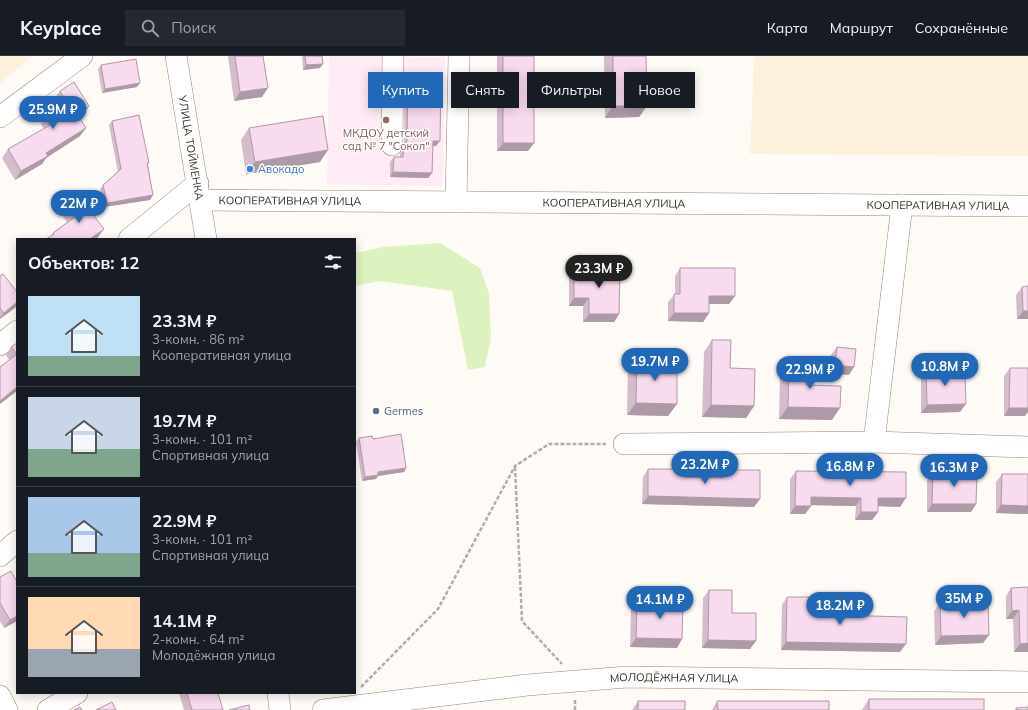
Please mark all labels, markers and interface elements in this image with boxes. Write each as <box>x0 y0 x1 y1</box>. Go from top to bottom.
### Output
search box <box>125 10 405 46</box>
text: Keyplace <box>20 16 101 40</box>
icon: search <box>139 17 161 39</box>
text: Поиск <box>171 18 216 37</box>
text: Карта <box>767 19 808 37</box>
text: Маршрут <box>830 19 893 37</box>
text: Сохранённые <box>915 19 1008 37</box>
chip: Купить <box>368 72 443 108</box>
chip: Снять <box>451 72 519 108</box>
chip: Фильтры <box>527 72 616 108</box>
chip: Новое <box>624 72 695 108</box>
street label: УЛИЦА ТОЙМЕНКА <box>175 93 207 201</box>
pin: 25.9M ₽ <box>16 96 90 130</box>
text: 25.9M ₽ <box>28 101 78 117</box>
marker: МКДОУ детский сад № 7 "Сокол" <box>381 115 391 125</box>
place label: МКДОУ детский сад № 7 "Сокол" <box>342 126 430 153</box>
place label: Авокадо <box>258 162 304 176</box>
marker: Авокадо <box>245 164 255 174</box>
pin: 22M ₽ <box>51 190 107 224</box>
street label: КООПЕРАТИВНАЯ УЛИЦА <box>219 193 361 208</box>
text: 22M ₽ <box>60 195 98 211</box>
street label: КООПЕРАТИВНАЯ УЛИЦА <box>543 195 685 211</box>
street label: КООПЕРАТИВНАЯ УЛИЦА <box>867 198 1009 213</box>
icon: filters <box>322 251 344 273</box>
text: Объектов: 12 <box>28 252 140 273</box>
pin: 23.3M ₽ <box>562 255 636 289</box>
text: 23.3M ₽ <box>574 260 624 276</box>
text: 23.3M ₽ <box>152 310 216 331</box>
icon: home <box>60 312 108 360</box>
text: 3-комн. · 86 m² <box>152 331 245 347</box>
text: Кооперативная улица <box>152 347 291 363</box>
pin: 19.7M ₽ <box>618 348 692 382</box>
text: 19.7M ₽ <box>630 353 680 369</box>
pin: 10.8M ₽ <box>908 353 982 387</box>
pin: 22.9M ₽ <box>773 356 847 390</box>
text: 10.8M ₽ <box>920 358 970 374</box>
text: 22.9M ₽ <box>785 361 835 377</box>
place label: Germes <box>384 404 423 418</box>
marker: Germes <box>371 406 381 416</box>
text: 19.7M ₽ <box>152 410 216 431</box>
icon: home <box>60 413 108 461</box>
text: 3-комн. · 101 m² <box>152 431 252 447</box>
text: Спортивная улица <box>152 447 269 463</box>
pin: 23.2M ₽ <box>668 451 742 485</box>
pin: 16.8M ₽ <box>813 453 887 487</box>
pin: 16.3M ₽ <box>917 454 991 488</box>
text: 23.2M ₽ <box>680 456 730 472</box>
text: 16.8M ₽ <box>825 458 875 474</box>
text: 16.3M ₽ <box>929 459 979 475</box>
text: 22.9M ₽ <box>152 510 216 531</box>
icon: home <box>60 513 108 561</box>
text: 3-комн. · 101 m² <box>152 531 252 547</box>
text: Спортивная улица <box>152 547 269 563</box>
pin: 35M ₽ <box>936 585 992 619</box>
pin: 14.1M ₽ <box>623 586 697 620</box>
text: 35M ₽ <box>945 590 983 606</box>
text: 14.1M ₽ <box>635 591 685 607</box>
pin: 18.2M ₽ <box>803 592 877 626</box>
text: 18.2M ₽ <box>815 597 865 613</box>
text: 14.1M ₽ <box>152 610 216 631</box>
icon: home <box>60 613 108 661</box>
text: 2-комн. · 64 m² <box>152 631 245 647</box>
text: Молодёжная улица <box>152 647 276 663</box>
street label: МОЛОДЁЖНАЯ УЛИЦА <box>609 670 739 685</box>

